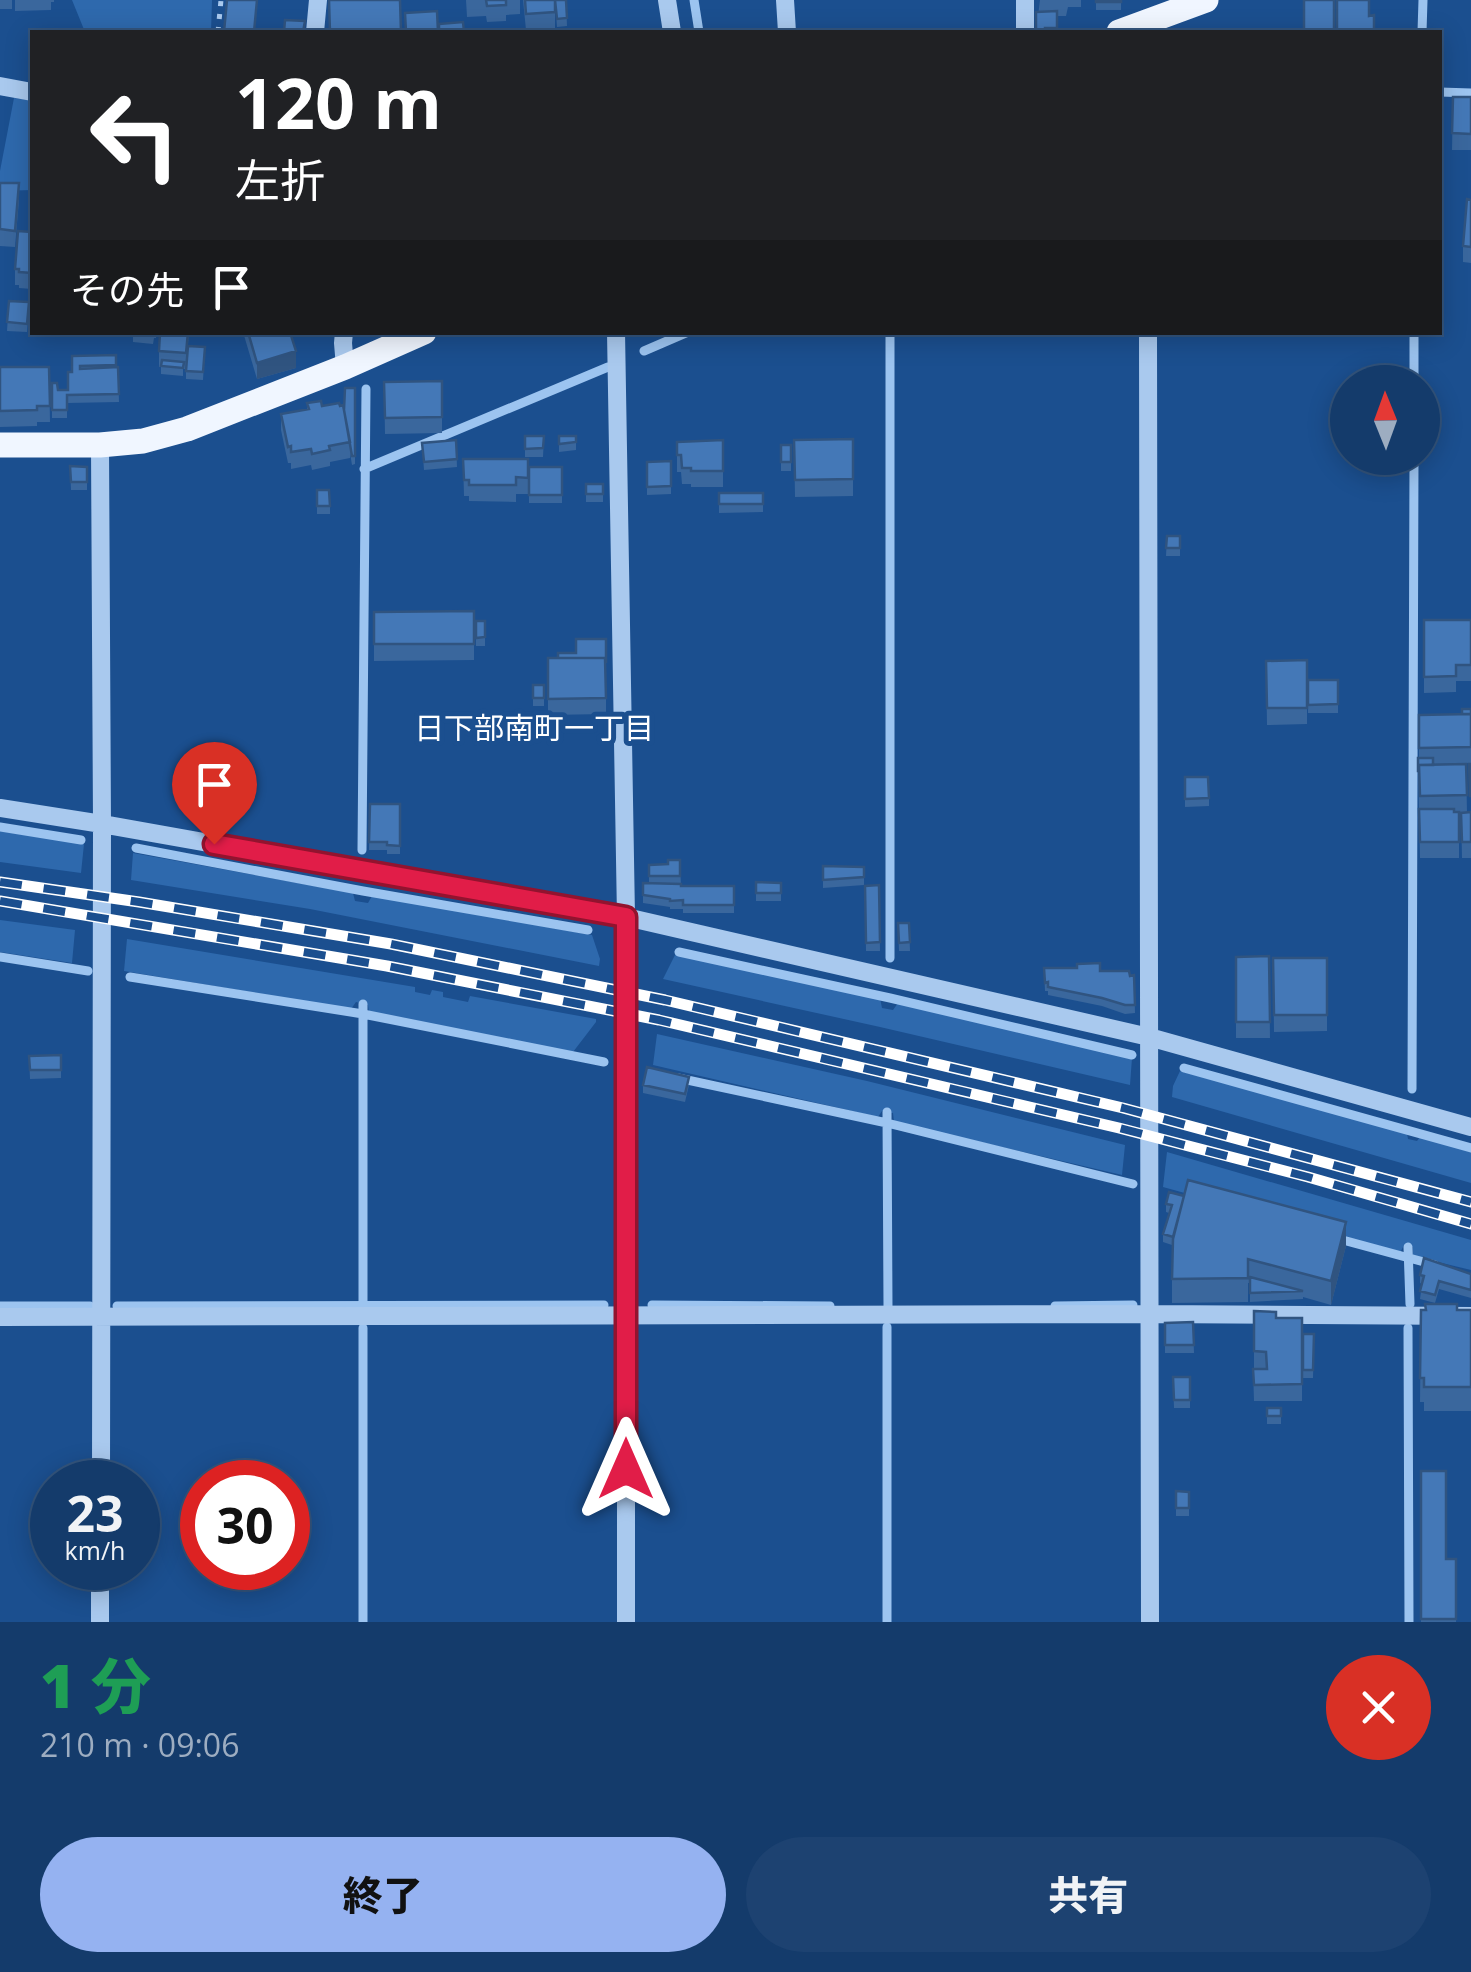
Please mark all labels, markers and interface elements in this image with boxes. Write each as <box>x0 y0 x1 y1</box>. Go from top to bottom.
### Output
text: 120 m <box>235 54 442 150</box>
icon: left <box>70 70 200 200</box>
text: 左折 <box>235 149 325 210</box>
icon: arrive <box>204 260 259 315</box>
text: その先 <box>70 263 184 315</box>
north arrow <box>1330 365 1440 475</box>
map controls <box>1330 365 1440 475</box>
district label: 日下部南町一丁目 <box>414 707 654 748</box>
pin <box>172 742 257 845</box>
icon: arrive <box>187 757 242 812</box>
position arrow <box>574 1417 678 1521</box>
speed limit sign: 30 <box>180 1460 310 1590</box>
text: 23 <box>66 1479 124 1547</box>
text: km/h <box>65 1533 125 1567</box>
text: 1 分 <box>40 1644 151 1726</box>
button: close <box>1326 1655 1431 1760</box>
text: 210 m · 09:06 <box>40 1723 239 1766</box>
button: 終了 <box>40 1837 726 1952</box>
button: 共有 <box>746 1837 1431 1952</box>

